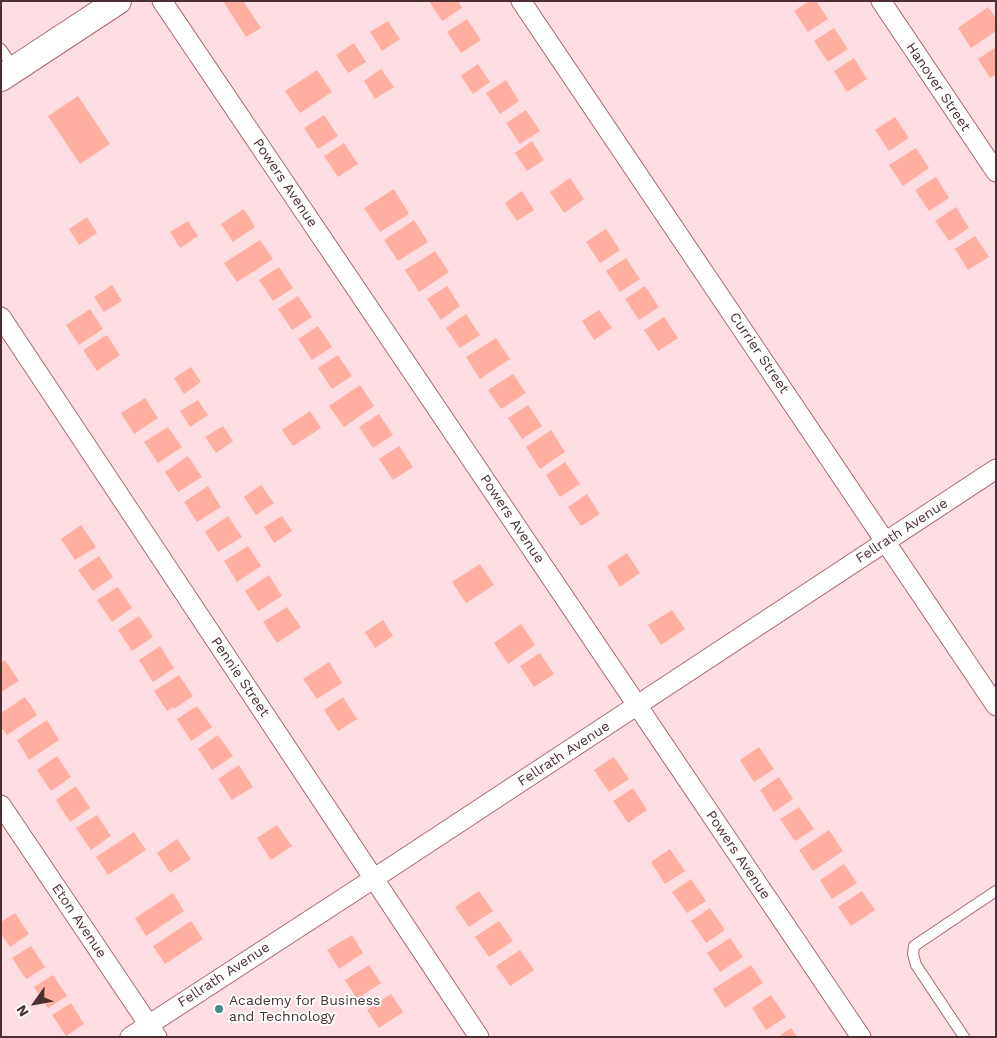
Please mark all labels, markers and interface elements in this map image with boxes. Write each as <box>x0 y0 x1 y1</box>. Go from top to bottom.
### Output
street label: Hanover Street <box>902 40 974 134</box>
street label: Powers Avenue <box>249 136 321 230</box>
street label: Currier Street <box>726 309 792 397</box>
street label: Powers Avenue <box>476 472 548 566</box>
street label: Fellrath Avenue <box>853 495 951 567</box>
street label: Pennie Street <box>207 634 273 720</box>
street label: Fellrath Avenue <box>515 718 613 790</box>
street label: Powers Avenue <box>702 808 774 902</box>
street label: Eton Avenue <box>48 881 110 961</box>
street label: Fellrath Avenue <box>175 939 273 1011</box>
north arrow <box>10 978 60 1028</box>
place label: Academy for Business and Technology <box>229 993 380 1026</box>
text: N <box>13 1002 32 1020</box>
marker: Academy for Business and Technology <box>213 1003 225 1015</box>

